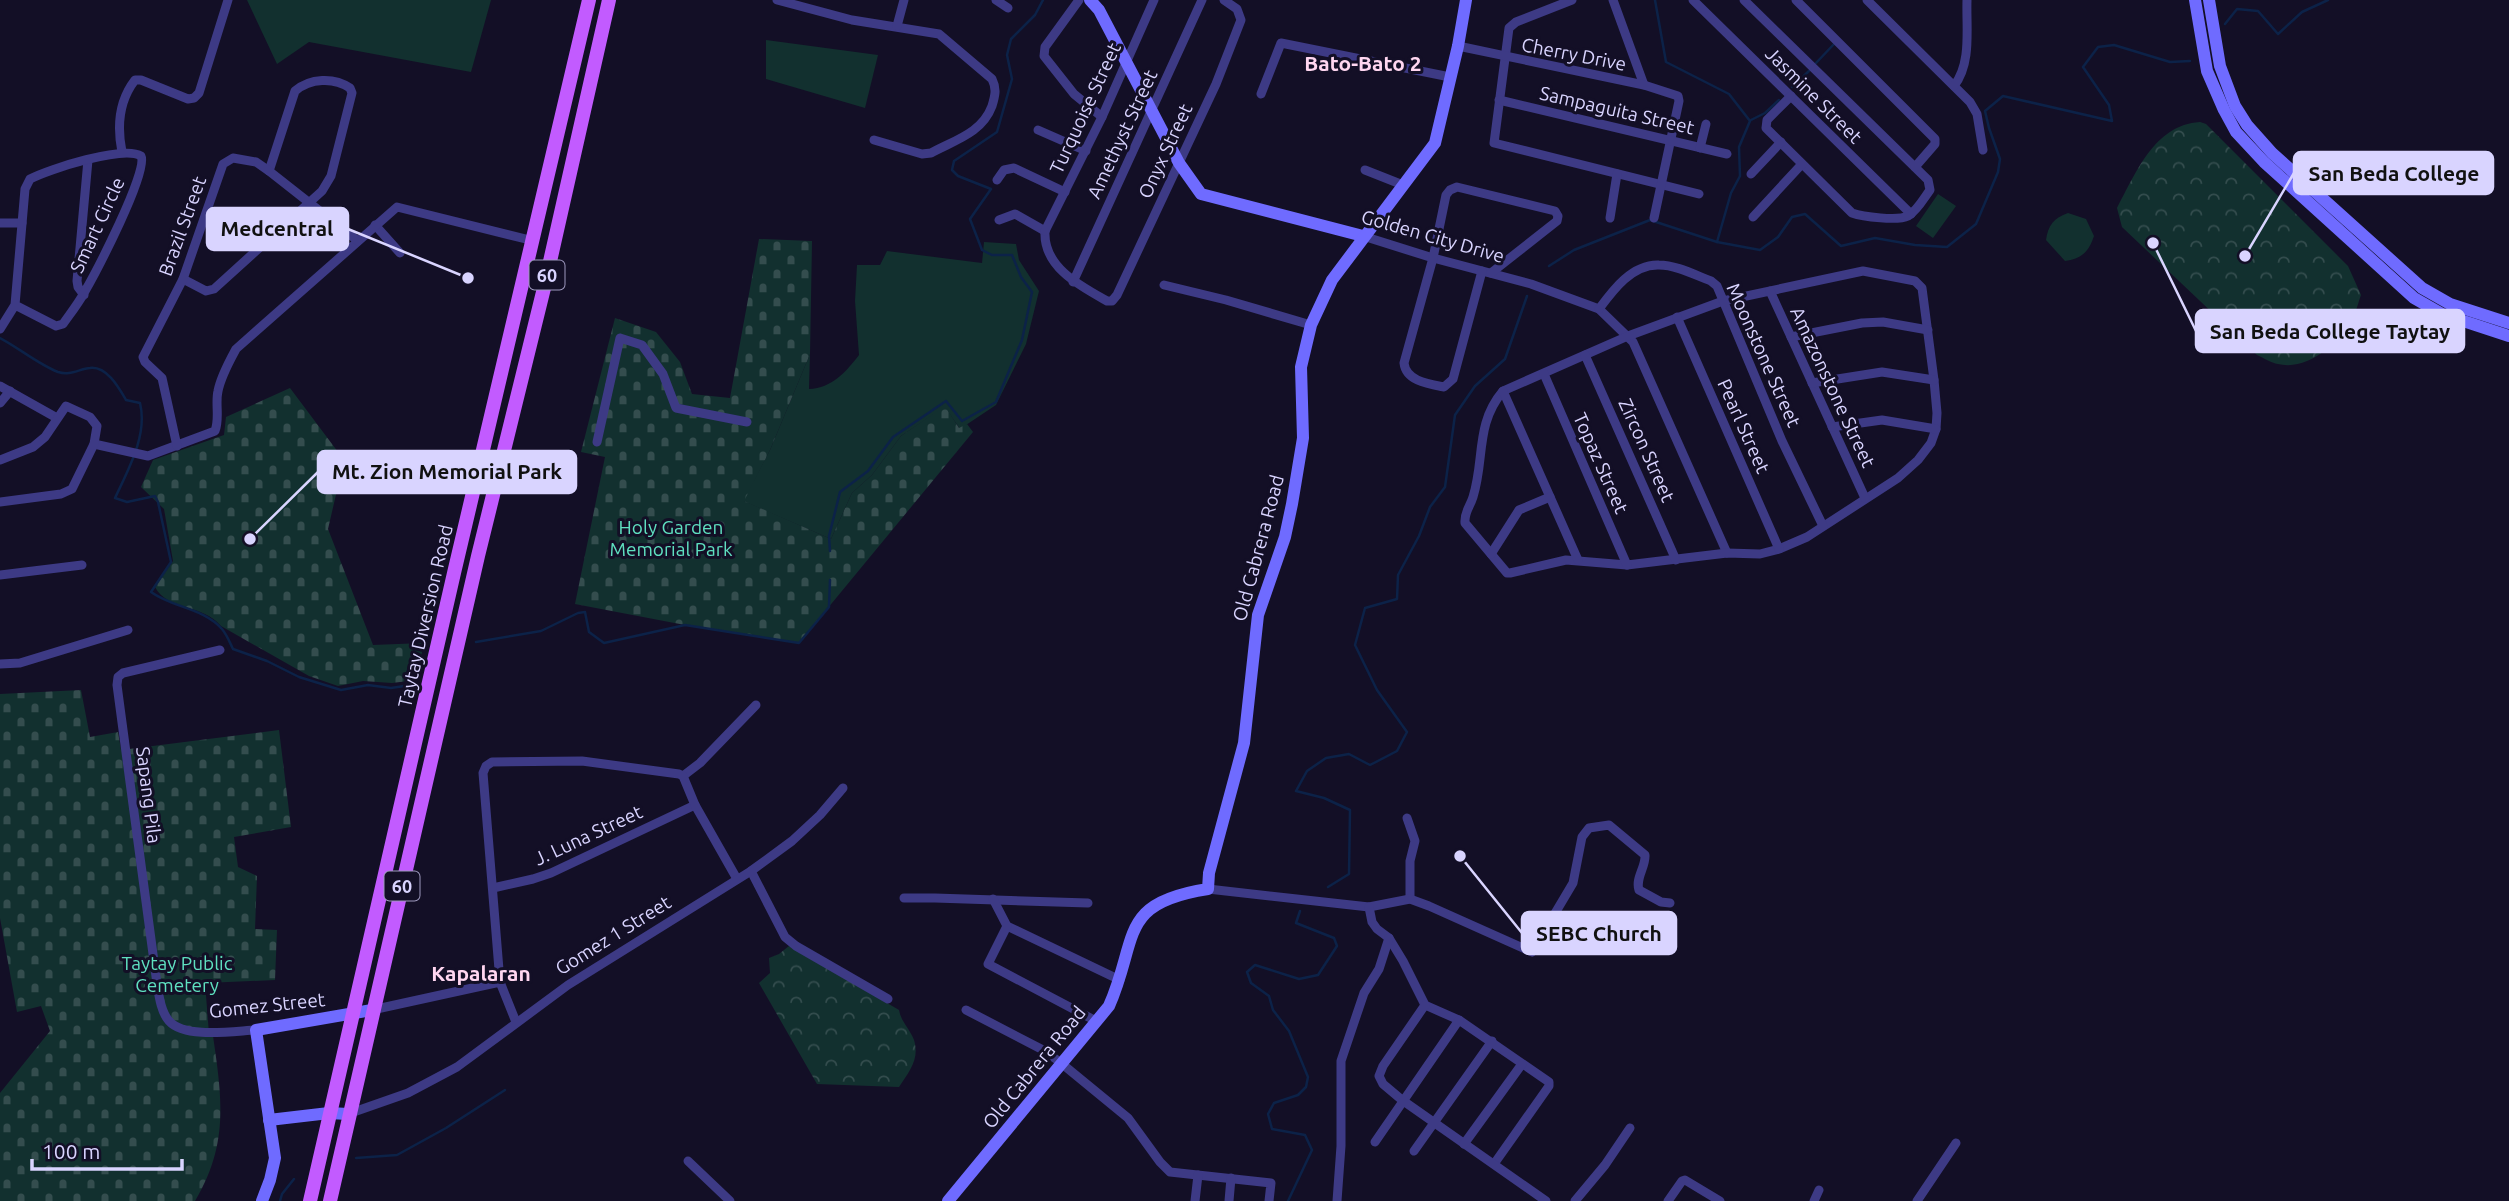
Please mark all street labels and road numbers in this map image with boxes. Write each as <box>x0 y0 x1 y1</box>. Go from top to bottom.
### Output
street label: Cherry Drive <box>1520 33 1628 75</box>
street label: Turquoise Street <box>1045 39 1125 177</box>
street label: Jasmine Street <box>1761 42 1867 148</box>
street label: Amethyst Street <box>1083 66 1162 202</box>
street label: Sampaguita Street <box>1538 82 1697 139</box>
street label: Onyx Street <box>1134 100 1197 202</box>
street label: Brazil Street <box>154 173 210 279</box>
street label: Smart Circle <box>65 174 129 276</box>
street label: Golden City Drive <box>1359 205 1507 267</box>
road number: 60 <box>530 260 564 290</box>
street label: Moonstone Street <box>1722 280 1806 431</box>
street label: Amazonstone Street <box>1786 303 1880 471</box>
street label: Pearl Street <box>1713 375 1775 477</box>
street label: Zircon Street <box>1614 395 1680 506</box>
street label: Topaz Street <box>1569 409 1633 517</box>
street label: Old Cabrera Road <box>1228 472 1288 624</box>
street label: Taytay Diversion Road <box>393 522 457 710</box>
street label: Sapang Pila <box>132 745 166 845</box>
street label: J. Luna Street <box>530 800 646 870</box>
road number: 60 <box>384 872 420 900</box>
street label: Gomez 1 Street <box>551 890 675 979</box>
street label: Gomez Street <box>208 988 327 1022</box>
street label: Old Cabrera Road <box>978 1002 1090 1132</box>

